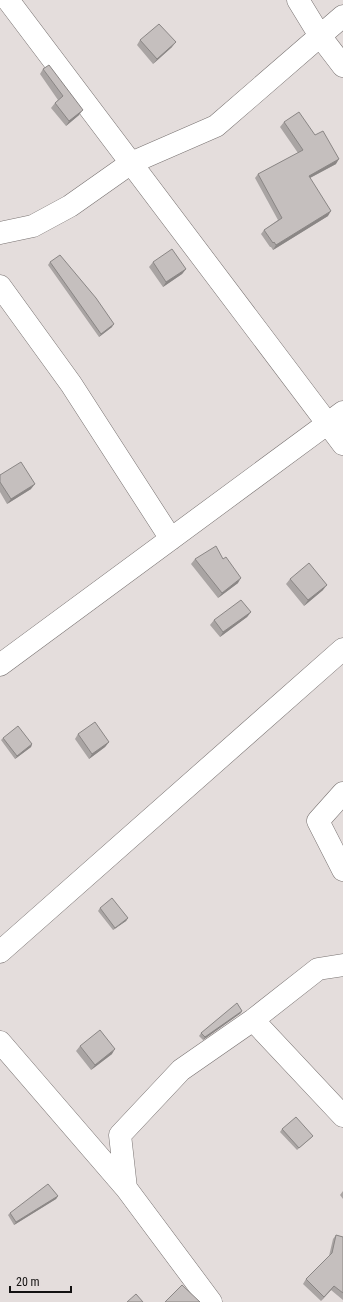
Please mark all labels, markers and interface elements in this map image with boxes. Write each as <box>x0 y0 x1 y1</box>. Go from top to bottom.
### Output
scale bar <box>10 1268 71 1294</box>
text: 20 m <box>16 1275 40 1289</box>

